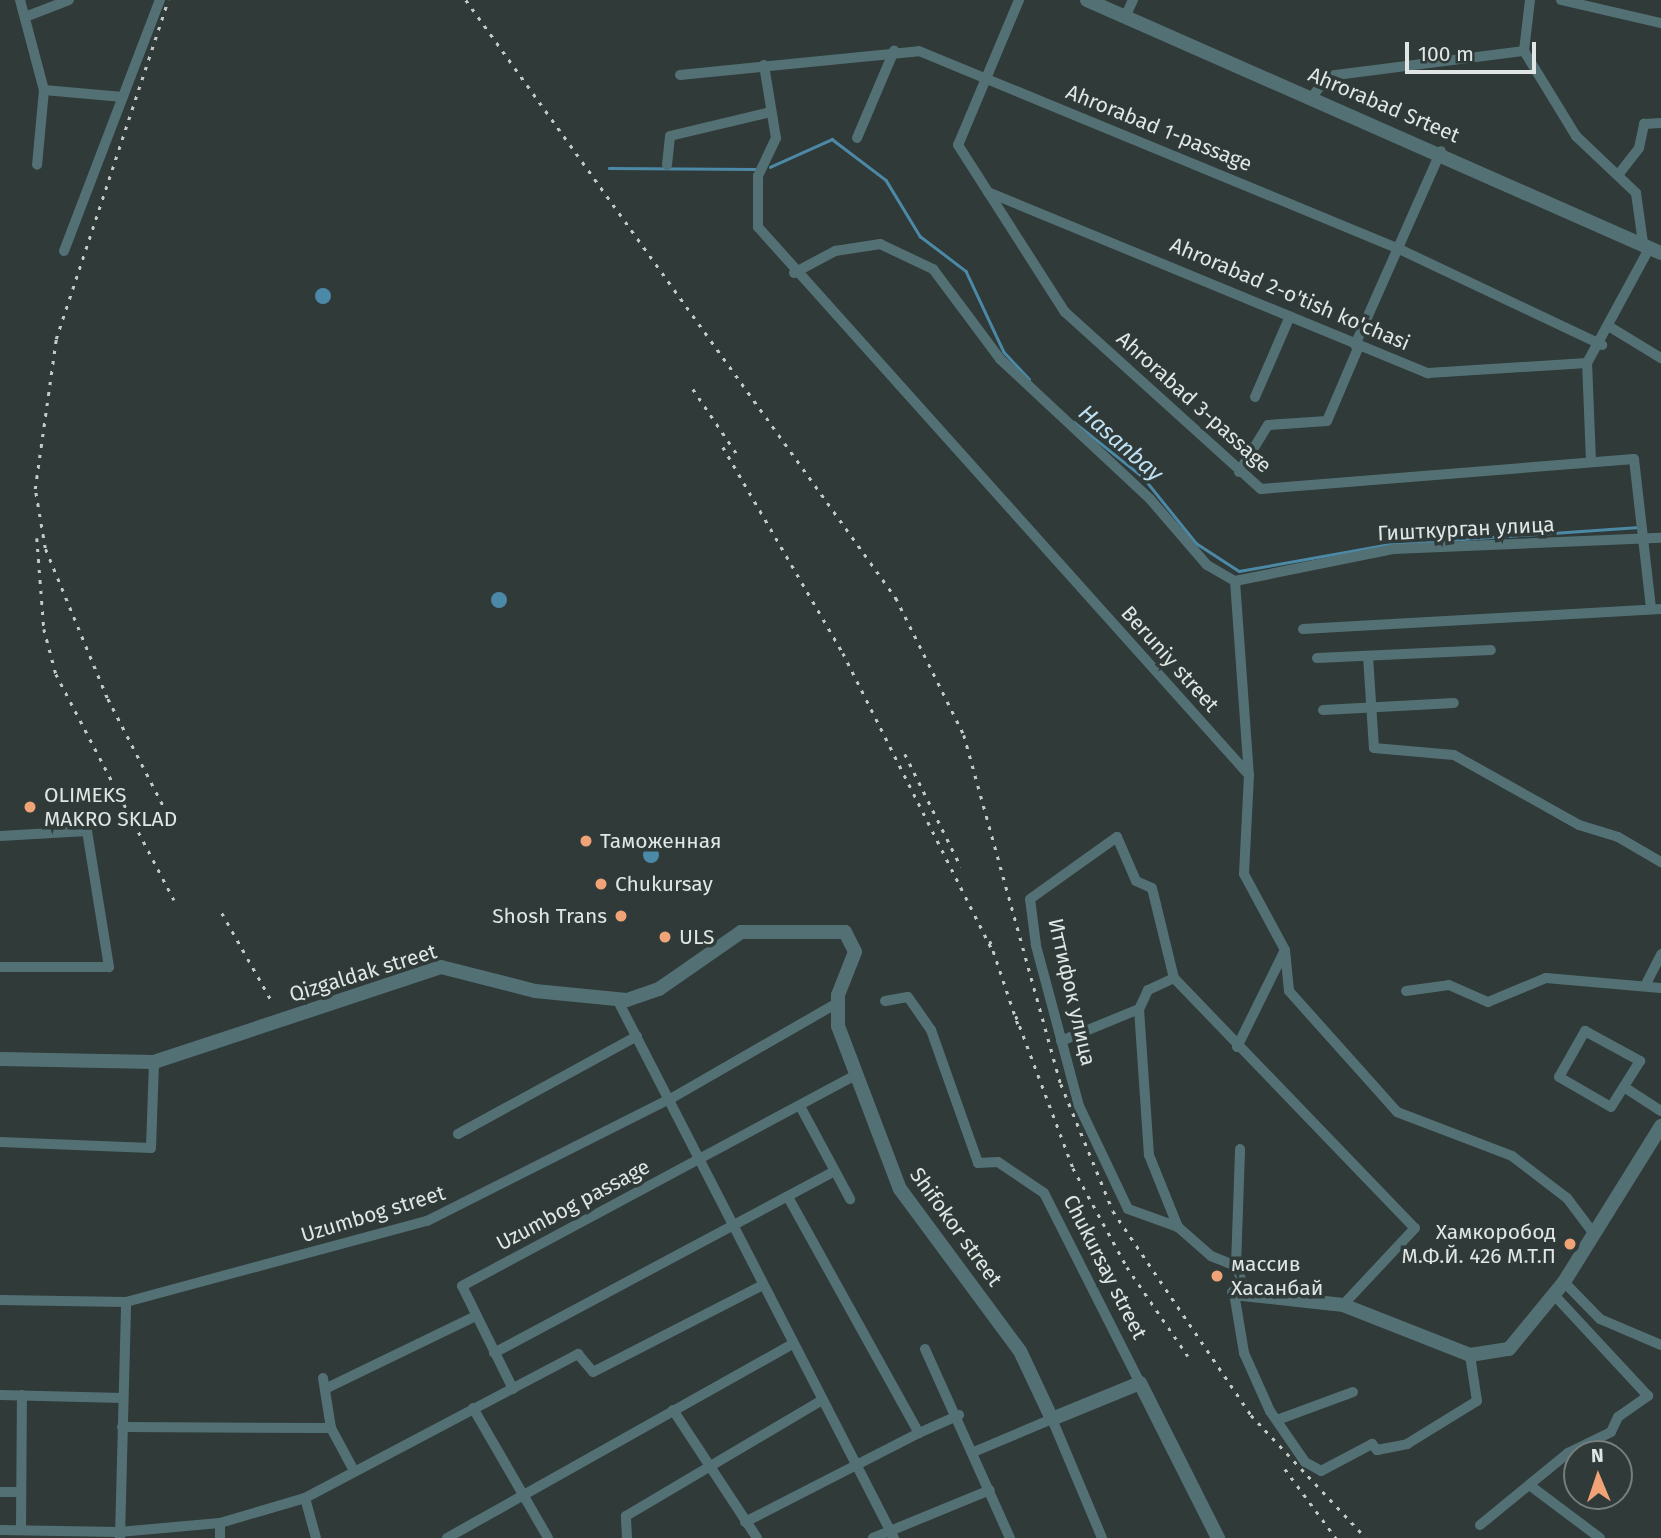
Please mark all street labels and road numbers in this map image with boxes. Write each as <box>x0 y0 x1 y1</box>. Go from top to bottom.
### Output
street label: Ahrorabad Srteet <box>1305 62 1463 148</box>
street label: Ahrorabad 1-passage <box>1062 79 1256 177</box>
street label: Ahrorabad 2-o'tish ko'chasi <box>1166 232 1414 356</box>
street label: Ahrorabad 3-passage <box>1111 326 1277 478</box>
street label: Гишткурган улица <box>1377 512 1555 546</box>
street label: Beruniy street <box>1116 601 1224 717</box>
street label: Иттифок улица <box>1043 916 1101 1068</box>
street label: Qizgaldak street <box>286 939 440 1007</box>
street label: Uzumbog passage <box>492 1154 654 1256</box>
street label: Shifokor street <box>904 1163 1008 1291</box>
street label: Uzumbog street <box>298 1180 448 1248</box>
street label: Chukursay street <box>1058 1191 1152 1343</box>

